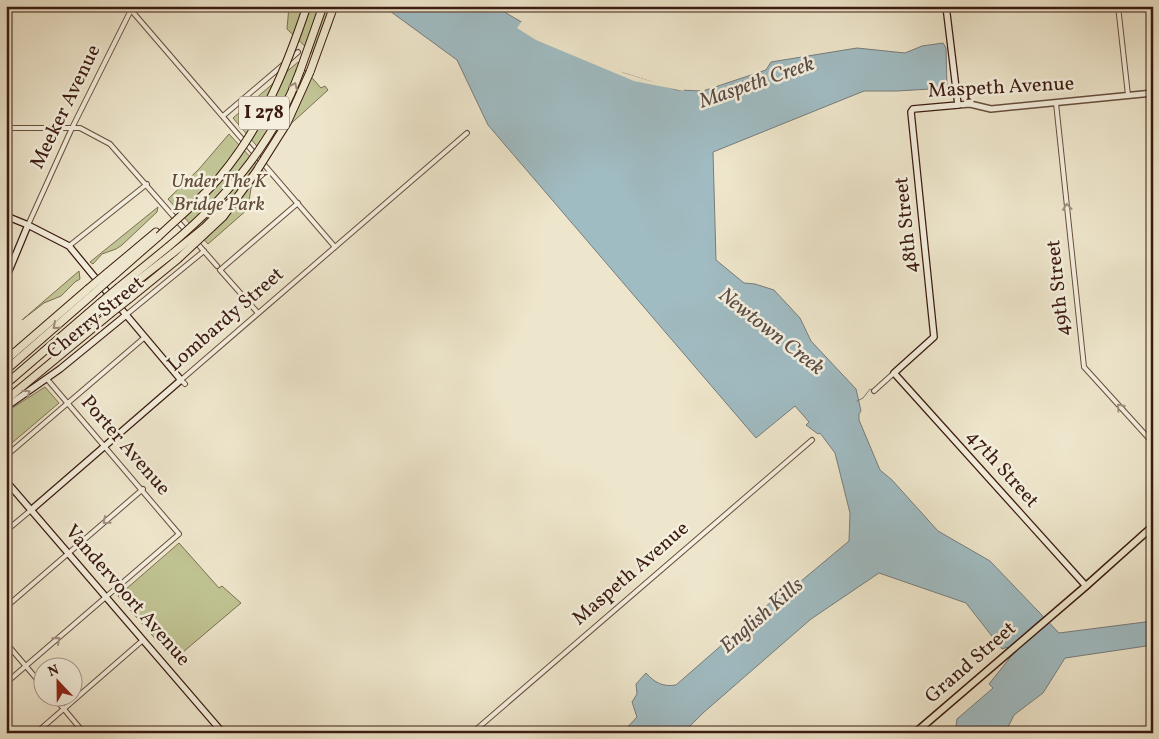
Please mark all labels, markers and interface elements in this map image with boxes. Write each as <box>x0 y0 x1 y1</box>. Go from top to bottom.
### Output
street label: Meeker Avenue <box>24 40 108 174</box>
water label: Maspeth Creek <box>695 50 819 117</box>
street label: Maspeth Avenue <box>927 70 1075 106</box>
one-way arrow <box>287 82 298 91</box>
road number: I 278 <box>239 96 289 130</box>
park label: Under The K Bridge Park <box>171 168 268 219</box>
street label: 48th Street <box>888 175 926 275</box>
one-way arrow <box>1062 203 1073 211</box>
street label: 49th Street <box>1040 238 1078 338</box>
street label: Lombardy Street <box>161 261 291 379</box>
street label: Cherry Street <box>41 270 151 366</box>
water label: Newtown Creek <box>712 281 830 383</box>
one-way arrow <box>53 320 62 329</box>
one-way arrow <box>21 390 31 399</box>
street label: Porter Avenue <box>74 390 176 502</box>
one-way arrow <box>1117 403 1126 412</box>
street label: 47th Street <box>959 424 1045 514</box>
street label: Maspeth Avenue <box>567 515 695 633</box>
one-way arrow <box>102 516 111 525</box>
street label: Vandervoort Avenue <box>58 519 196 673</box>
water label: English Kills <box>714 571 810 661</box>
street label: Grand Street <box>919 615 1023 711</box>
one-way arrow <box>51 637 60 645</box>
north arrow <box>32 656 82 706</box>
text: N <box>45 661 62 682</box>

